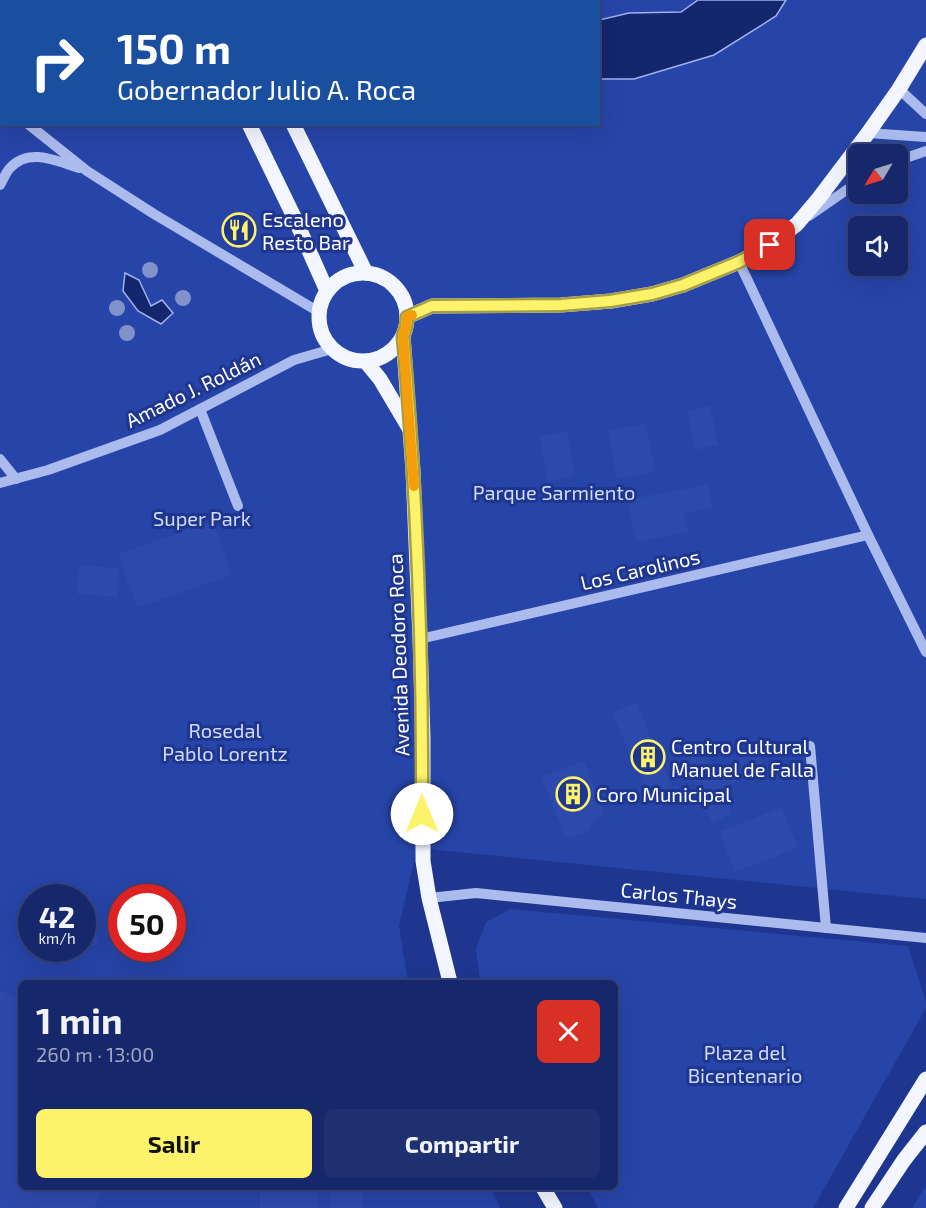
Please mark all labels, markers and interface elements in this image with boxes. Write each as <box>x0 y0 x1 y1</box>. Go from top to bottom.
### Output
text: 150 m <box>117 22 231 72</box>
icon: right <box>18 24 96 102</box>
text: Gobernador Julio A. Roca <box>117 73 416 105</box>
north arrow <box>848 144 908 204</box>
map controls <box>848 144 908 276</box>
place label: Escaleno Resto Bar <box>262 207 350 254</box>
restaurant icon: Escaleno Resto Bar <box>221 212 257 248</box>
button: sound <box>848 216 908 276</box>
pin <box>744 219 795 270</box>
icon: arrive <box>753 228 786 261</box>
street label: Amado J. Roldán <box>122 346 264 432</box>
park label: Parque Sarmiento <box>473 480 635 504</box>
park label: Super Park <box>153 506 251 530</box>
street label: Los Carolinos <box>578 544 702 594</box>
street label: Avenida Deodoro Roca <box>382 553 414 757</box>
park label: Rosedal Pablo Lorentz <box>162 718 288 765</box>
place label: Centro Cultural Manuel de Falla <box>671 734 814 781</box>
building icon: Centro Cultural Manuel de Falla <box>630 739 666 775</box>
building icon: Coro Municipal <box>555 776 591 812</box>
position arrow <box>390 782 454 846</box>
place label: Coro Municipal <box>596 782 731 806</box>
street label: Carlos Thays <box>620 877 738 913</box>
speed limit sign: 50 <box>108 884 186 962</box>
text: 42 <box>39 898 75 934</box>
text: km/h <box>38 929 76 947</box>
text: 1 min <box>36 998 123 1041</box>
button: close <box>537 1000 600 1063</box>
park label: Plaza del Bicentenario <box>688 1040 802 1087</box>
text: 260 m · 13:00 <box>36 1042 154 1066</box>
button: Salir <box>36 1109 312 1178</box>
button: Compartir <box>324 1109 600 1178</box>

